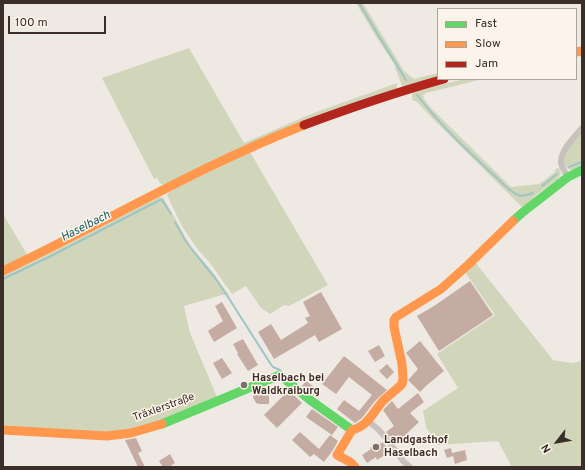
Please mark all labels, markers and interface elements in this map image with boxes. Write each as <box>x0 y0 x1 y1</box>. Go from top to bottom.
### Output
scale bar <box>10 8 108 34</box>
legend <box>437 8 577 80</box>
text: 100 m <box>15 15 48 31</box>
text: Fast <box>475 16 497 32</box>
text: Slow <box>475 36 501 52</box>
text: Jam <box>475 56 498 72</box>
water label: Haselbach <box>59 208 113 246</box>
place label: Haselbach bei Waldkraiburg <box>252 372 324 398</box>
marker: Haselbach bei Waldkraiburg <box>239 380 249 390</box>
street label: Träxlerstraße <box>131 391 197 425</box>
north arrow <box>537 422 577 462</box>
place label: Landgasthof Haselbach <box>384 434 448 460</box>
text: N <box>539 441 555 455</box>
marker: Landgasthof Haselbach <box>371 442 381 452</box>

